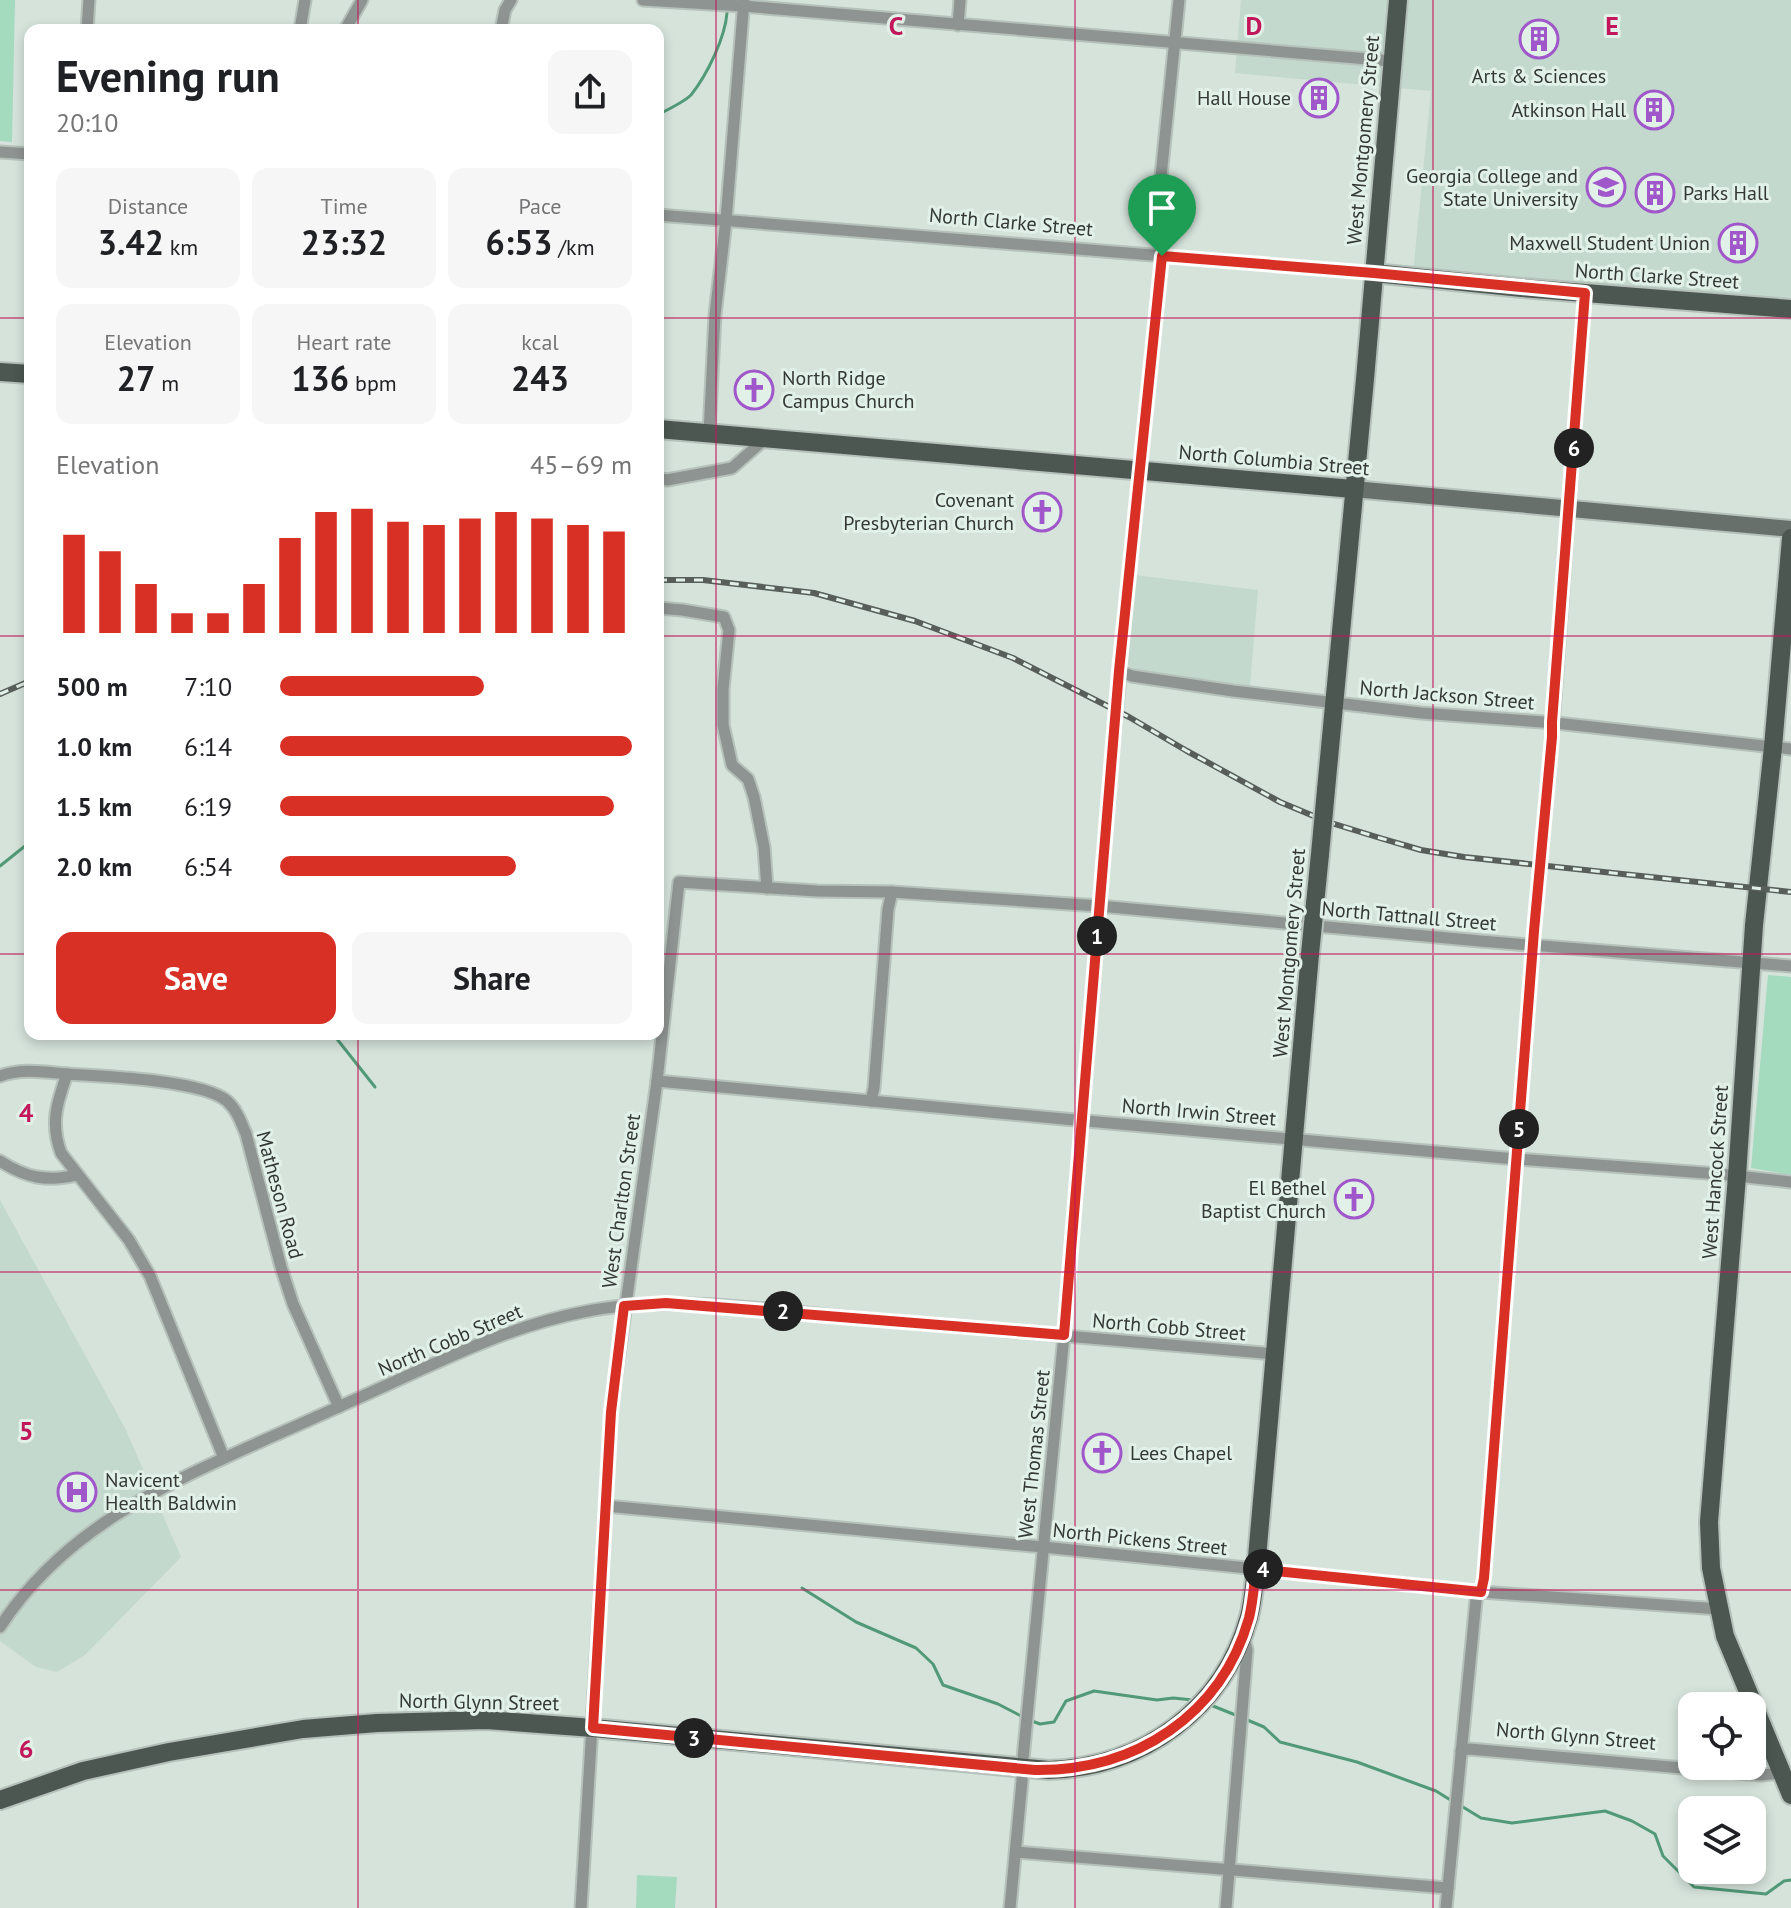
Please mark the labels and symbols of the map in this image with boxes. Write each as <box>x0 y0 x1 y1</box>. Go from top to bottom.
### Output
text: C <box>889 9 903 42</box>
text: D <box>1246 9 1262 42</box>
text: E <box>1605 9 1619 42</box>
building icon: Arts & Sciences <box>1518 18 1560 60</box>
street label: West Montgomery Street <box>1341 34 1385 246</box>
place label: Arts & Sciences <box>1472 63 1606 89</box>
building icon: Hall House <box>1298 77 1340 119</box>
place label: Hall House <box>1197 85 1291 111</box>
building icon: Atkinson Hall <box>1633 89 1675 131</box>
place label: Atkinson Hall <box>1511 97 1626 123</box>
place label: Georgia College and State University <box>1406 163 1579 212</box>
school or university icon: Georgia College and State University <box>1585 166 1627 208</box>
building icon: Parks Hall <box>1634 172 1676 214</box>
pin <box>1128 174 1196 256</box>
place label: Parks Hall <box>1683 180 1769 206</box>
street label: North Clarke Street <box>928 202 1094 242</box>
building icon: Maxwell Student Union <box>1717 222 1759 264</box>
place label: Maxwell Student Union <box>1509 230 1710 256</box>
street label: North Clarke Street <box>1574 257 1740 295</box>
place label: North Ridge Campus Church <box>782 365 915 414</box>
church icon: North Ridge Campus Church <box>733 369 775 411</box>
pin: 6 <box>1554 428 1594 468</box>
street label: North Columbia Street <box>1178 439 1371 481</box>
place label: Covenant Presbyterian Church <box>843 487 1014 536</box>
church icon: Covenant Presbyterian Church <box>1021 491 1063 533</box>
street label: North Jackson Street <box>1358 674 1536 716</box>
street label: West Montgomery Street <box>1267 847 1311 1059</box>
street label: North Tattnall Street <box>1320 895 1498 937</box>
pin: 1 <box>1077 916 1117 956</box>
street label: West Hancock Street <box>1696 1084 1734 1260</box>
street label: North Irwin Street <box>1121 1092 1277 1132</box>
text: 4 <box>19 1096 34 1129</box>
pin: 5 <box>1499 1109 1539 1149</box>
street label: West Charlton Street <box>596 1112 646 1290</box>
street label: Matheson Road <box>250 1128 310 1262</box>
place label: El Bethel Baptist Church <box>1201 1175 1326 1224</box>
church icon: El Bethel Baptist Church <box>1333 1178 1375 1220</box>
pin: 2 <box>763 1291 803 1331</box>
street label: North Cobb Street <box>374 1298 526 1382</box>
street label: North Cobb Street <box>1091 1307 1247 1347</box>
street label: West Thomas Street <box>1012 1368 1056 1540</box>
text: 5 <box>19 1414 33 1447</box>
church icon: Lees Chapel <box>1081 1432 1123 1474</box>
place label: Lees Chapel <box>1130 1440 1232 1466</box>
place label: Navicent Health Baldwin <box>105 1467 237 1516</box>
hospital icon: Navicent Health Baldwin <box>56 1471 98 1513</box>
street label: North Pickens Street <box>1051 1517 1229 1561</box>
pin: 4 <box>1243 1549 1283 1589</box>
street label: North Glynn Street <box>399 1688 560 1716</box>
street label: North Glynn Street <box>1495 1716 1657 1756</box>
pin: 3 <box>674 1718 714 1758</box>
text: 6 <box>19 1732 33 1765</box>

